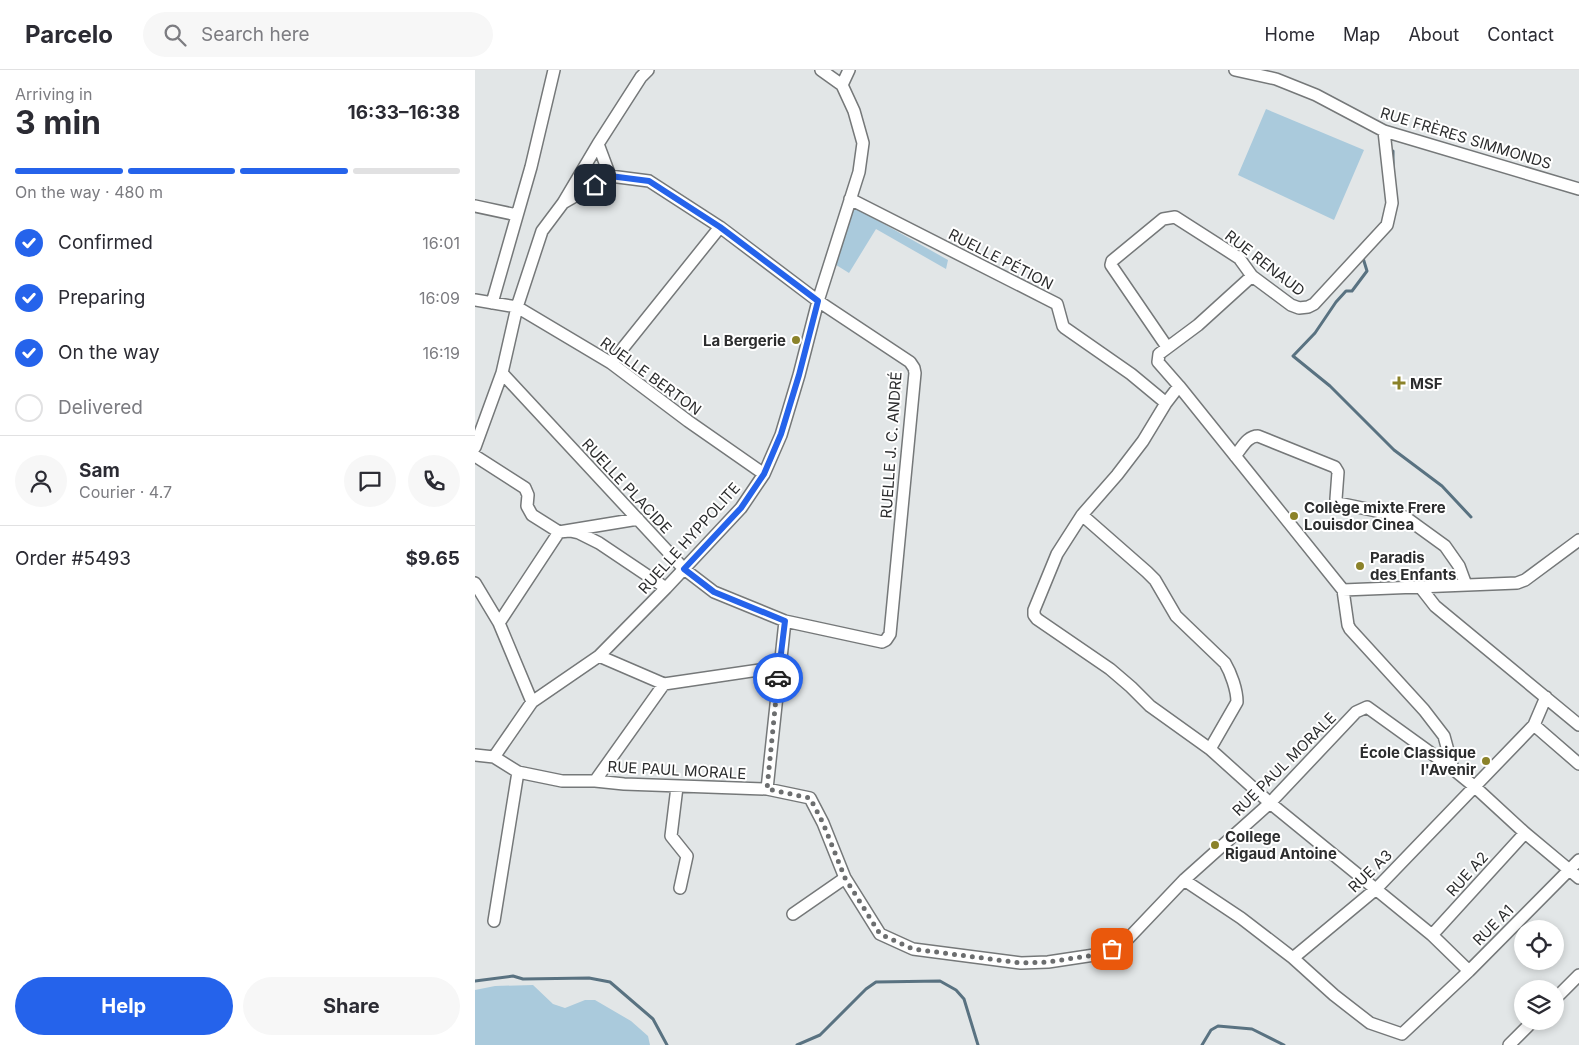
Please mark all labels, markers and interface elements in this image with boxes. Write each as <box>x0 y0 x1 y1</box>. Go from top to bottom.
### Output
search box <box>143 12 493 57</box>
text: Parcelo <box>25 20 113 49</box>
icon: search <box>161 21 189 49</box>
text: Search here <box>201 23 310 46</box>
text: Home <box>1265 24 1315 45</box>
text: Map <box>1343 24 1380 45</box>
text: About <box>1408 24 1459 45</box>
text: Contact <box>1487 24 1554 45</box>
text: Arriving in <box>15 84 92 104</box>
text: 16:33–16:38 <box>348 101 460 124</box>
text: 3 min <box>15 103 101 142</box>
street label: RUE FRÈRES SIMMONDS <box>1378 103 1554 173</box>
pin <box>574 164 616 206</box>
icon: home <box>581 171 609 199</box>
text: On the way · 480 m <box>15 182 163 202</box>
street label: RUELLE PÉTION <box>945 224 1057 294</box>
street label: RUE RENAUD <box>1221 226 1309 300</box>
icon: check <box>15 229 43 257</box>
text: Confirmed <box>58 231 153 254</box>
text: 16:01 <box>422 233 460 253</box>
icon: check <box>15 284 43 312</box>
text: Preparing <box>58 286 145 309</box>
text: 16:09 <box>419 288 460 308</box>
place label: La Bergerie <box>703 331 786 350</box>
street label: RUELLE BERTON <box>597 333 705 419</box>
marker: La Bergerie <box>790 334 802 346</box>
icon: check <box>15 339 43 367</box>
text: On the way <box>58 341 160 364</box>
text: 16:19 <box>423 343 460 363</box>
street label: RUELLE J. C. ANDRÉ <box>876 371 906 519</box>
place label: MSF <box>1410 374 1443 393</box>
marker: MSF <box>1392 376 1406 390</box>
text: Delivered <box>58 396 143 419</box>
street label: RUELLE PLACIDE <box>578 435 676 537</box>
button: person <box>15 455 67 507</box>
button: chat <box>344 455 396 507</box>
button: phone <box>408 455 460 507</box>
text: Sam <box>79 459 120 482</box>
street label: RUELLE HYPPOLITE <box>634 478 744 598</box>
text: Courier · 4.7 <box>79 482 172 502</box>
place label: Collège mixte Frere Louisdor Cinea <box>1304 498 1446 534</box>
marker: Collège mixte Frere Louisdor Cinea <box>1288 510 1300 522</box>
text: Order #5493 <box>15 547 131 570</box>
text: $9.65 <box>406 547 460 570</box>
place label: Paradis des Enfants <box>1370 548 1456 584</box>
marker: Paradis des Enfants <box>1354 560 1366 572</box>
courier <box>753 653 803 703</box>
icon: car <box>764 664 792 692</box>
street label: RUE PAUL MORALE <box>1228 708 1340 820</box>
place label: École Classique l'Avenir <box>1360 743 1476 779</box>
marker: École Classique l'Avenir <box>1480 755 1492 767</box>
street label: RUE PAUL MORALE <box>607 757 747 783</box>
place label: College Rigaud Antoine <box>1225 827 1337 863</box>
marker: College Rigaud Antoine <box>1209 839 1221 851</box>
street label: RUE A3 <box>1344 846 1396 896</box>
street label: RUE A2 <box>1442 848 1492 900</box>
street label: RUE A1 <box>1469 901 1517 949</box>
map controls <box>1514 920 1564 1030</box>
button: locate <box>1514 920 1564 970</box>
pin <box>1091 928 1133 970</box>
icon: bag <box>1098 935 1126 963</box>
button: Help <box>15 977 233 1035</box>
button: Share <box>243 977 460 1035</box>
button: layers <box>1514 980 1564 1030</box>

